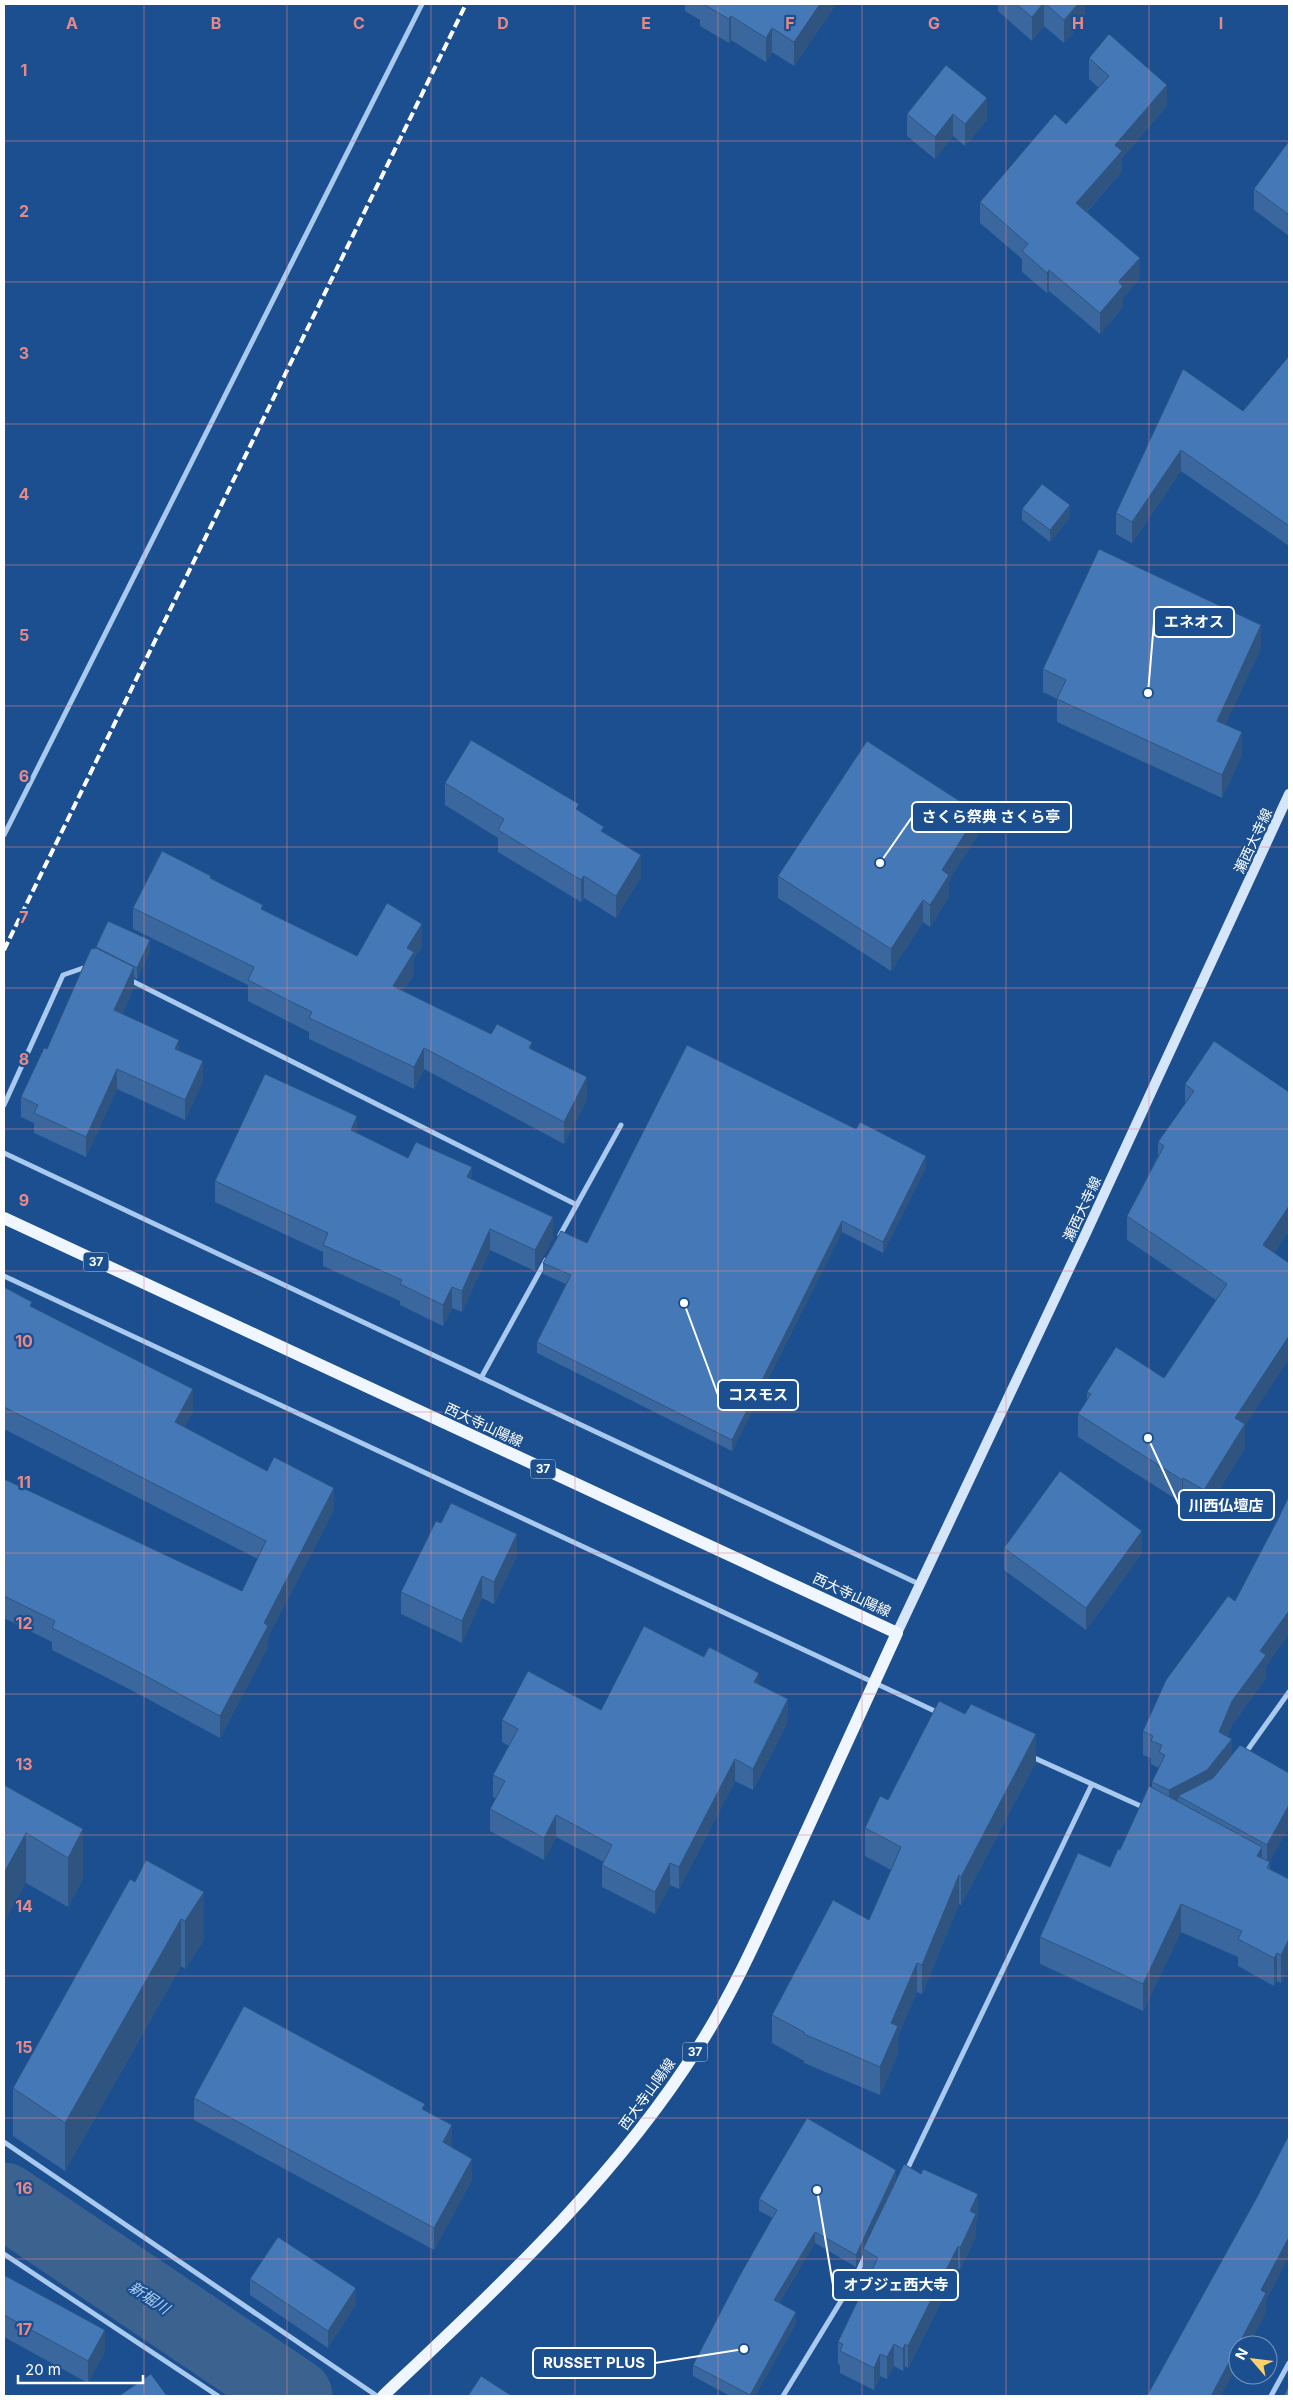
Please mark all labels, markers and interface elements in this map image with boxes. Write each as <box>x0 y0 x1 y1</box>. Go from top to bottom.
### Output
text: A <box>66 13 78 33</box>
text: B <box>211 13 221 33</box>
text: C <box>353 13 365 33</box>
text: D <box>497 13 509 33</box>
text: E <box>641 13 651 33</box>
text: F <box>785 13 795 33</box>
text: G <box>928 13 940 33</box>
text: H <box>1072 13 1084 33</box>
text: I <box>1219 13 1223 33</box>
text: 1 <box>21 60 27 80</box>
text: 2 <box>19 201 29 221</box>
text: 3 <box>19 343 29 363</box>
text: 4 <box>19 484 30 504</box>
callout: エネオス <box>1154 607 1234 637</box>
text: エネオス <box>1164 612 1224 631</box>
text: 5 <box>19 625 29 645</box>
text: 6 <box>19 766 29 786</box>
callout: さくら祭典 さくら亭 <box>912 802 1071 832</box>
street label: 瀬西大寺線 <box>1230 805 1275 876</box>
text: さくら祭典 さくら亭 <box>922 807 1060 826</box>
text: 7 <box>19 907 29 927</box>
text: 8 <box>19 1049 29 1069</box>
street label: 瀬西大寺線 <box>1059 1173 1104 1244</box>
text: 9 <box>19 1190 29 1210</box>
road number: 37 <box>84 1252 108 1272</box>
text: 10 <box>15 1331 33 1351</box>
callout: コスモス <box>718 1380 798 1410</box>
text: コスモス <box>728 1385 788 1404</box>
street label: 西大寺山陽線 <box>443 1399 526 1450</box>
road number: 37 <box>530 1460 556 1478</box>
text: 11 <box>17 1472 31 1492</box>
callout: 川西仏壇店 <box>1179 1490 1274 1520</box>
text: 川西仏壇店 <box>1188 1496 1264 1515</box>
street label: 西大寺山陽線 <box>811 1569 894 1620</box>
text: 12 <box>16 1613 32 1633</box>
text: 13 <box>15 1754 33 1774</box>
text: 14 <box>15 1896 33 1916</box>
text: 15 <box>15 2037 33 2057</box>
road number: 37 <box>682 2042 708 2062</box>
street label: 西大寺山陽線 <box>615 2055 678 2133</box>
text: 16 <box>15 2178 33 2198</box>
callout: オブジェ西大寺 <box>833 2270 958 2300</box>
text: オブジェ西大寺 <box>843 2275 949 2294</box>
water label: 新堀川 <box>125 2277 175 2319</box>
text: 17 <box>16 2319 32 2339</box>
north arrow <box>1228 2335 1278 2385</box>
text: N <box>1231 2345 1251 2362</box>
callout: RUSSET PLUS <box>533 2348 655 2378</box>
scale bar <box>18 2352 142 2384</box>
text: RUSSET PLUS <box>543 2353 645 2372</box>
text: 20 m <box>25 2360 61 2379</box>

